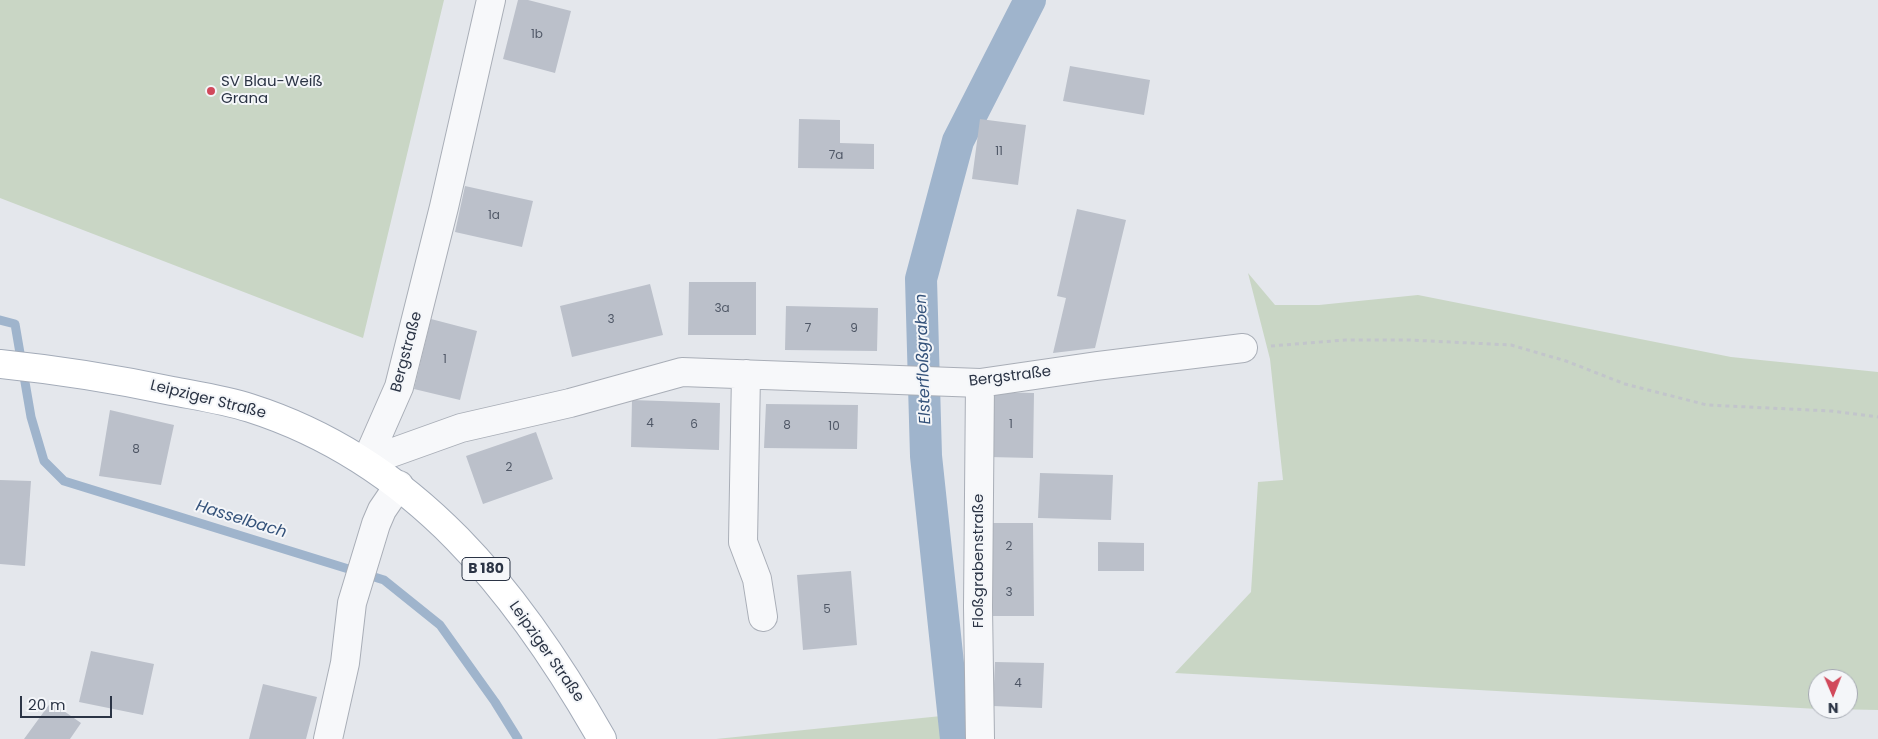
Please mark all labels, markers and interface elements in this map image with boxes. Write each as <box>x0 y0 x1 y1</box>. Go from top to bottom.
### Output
house number: 1b <box>531 28 543 42</box>
place label: SV Blau-Weiß Grana <box>221 73 323 108</box>
marker: SV Blau-Weiß Grana <box>205 85 217 97</box>
house number: 11 <box>995 145 1003 159</box>
house number: 7a <box>829 149 843 163</box>
house number: 1a <box>488 209 500 223</box>
water label: Elsterfloßgraben <box>912 293 936 425</box>
house number: 3a <box>714 302 730 316</box>
street label: Bergstraße <box>388 310 426 394</box>
house number: 3 <box>607 313 615 327</box>
house number: 7 <box>805 322 811 336</box>
house number: 9 <box>850 322 858 336</box>
house number: 1 <box>443 353 447 367</box>
street label: Bergstraße <box>968 363 1052 391</box>
street label: Leipziger Straße <box>148 377 268 423</box>
house number: 4 <box>646 417 654 431</box>
house number: 6 <box>690 418 698 432</box>
house number: 1 <box>1009 418 1013 432</box>
house number: 8 <box>783 419 791 433</box>
house number: 10 <box>828 420 840 434</box>
house number: 8 <box>132 443 140 457</box>
house number: 2 <box>506 461 512 475</box>
street label: Floßgrabenstraße <box>970 494 988 628</box>
water label: Hasselbach <box>193 497 289 543</box>
house number: 2 <box>1006 540 1012 554</box>
road number: B 180 <box>462 558 510 580</box>
house number: 3 <box>1005 586 1013 600</box>
street label: Leipziger Straße <box>505 598 587 706</box>
house number: 5 <box>823 603 831 617</box>
north arrow <box>1808 669 1858 719</box>
house number: 4 <box>1014 677 1022 691</box>
scale bar <box>22 686 115 718</box>
text: 20 m <box>28 694 66 715</box>
text: N <box>1828 698 1839 718</box>

